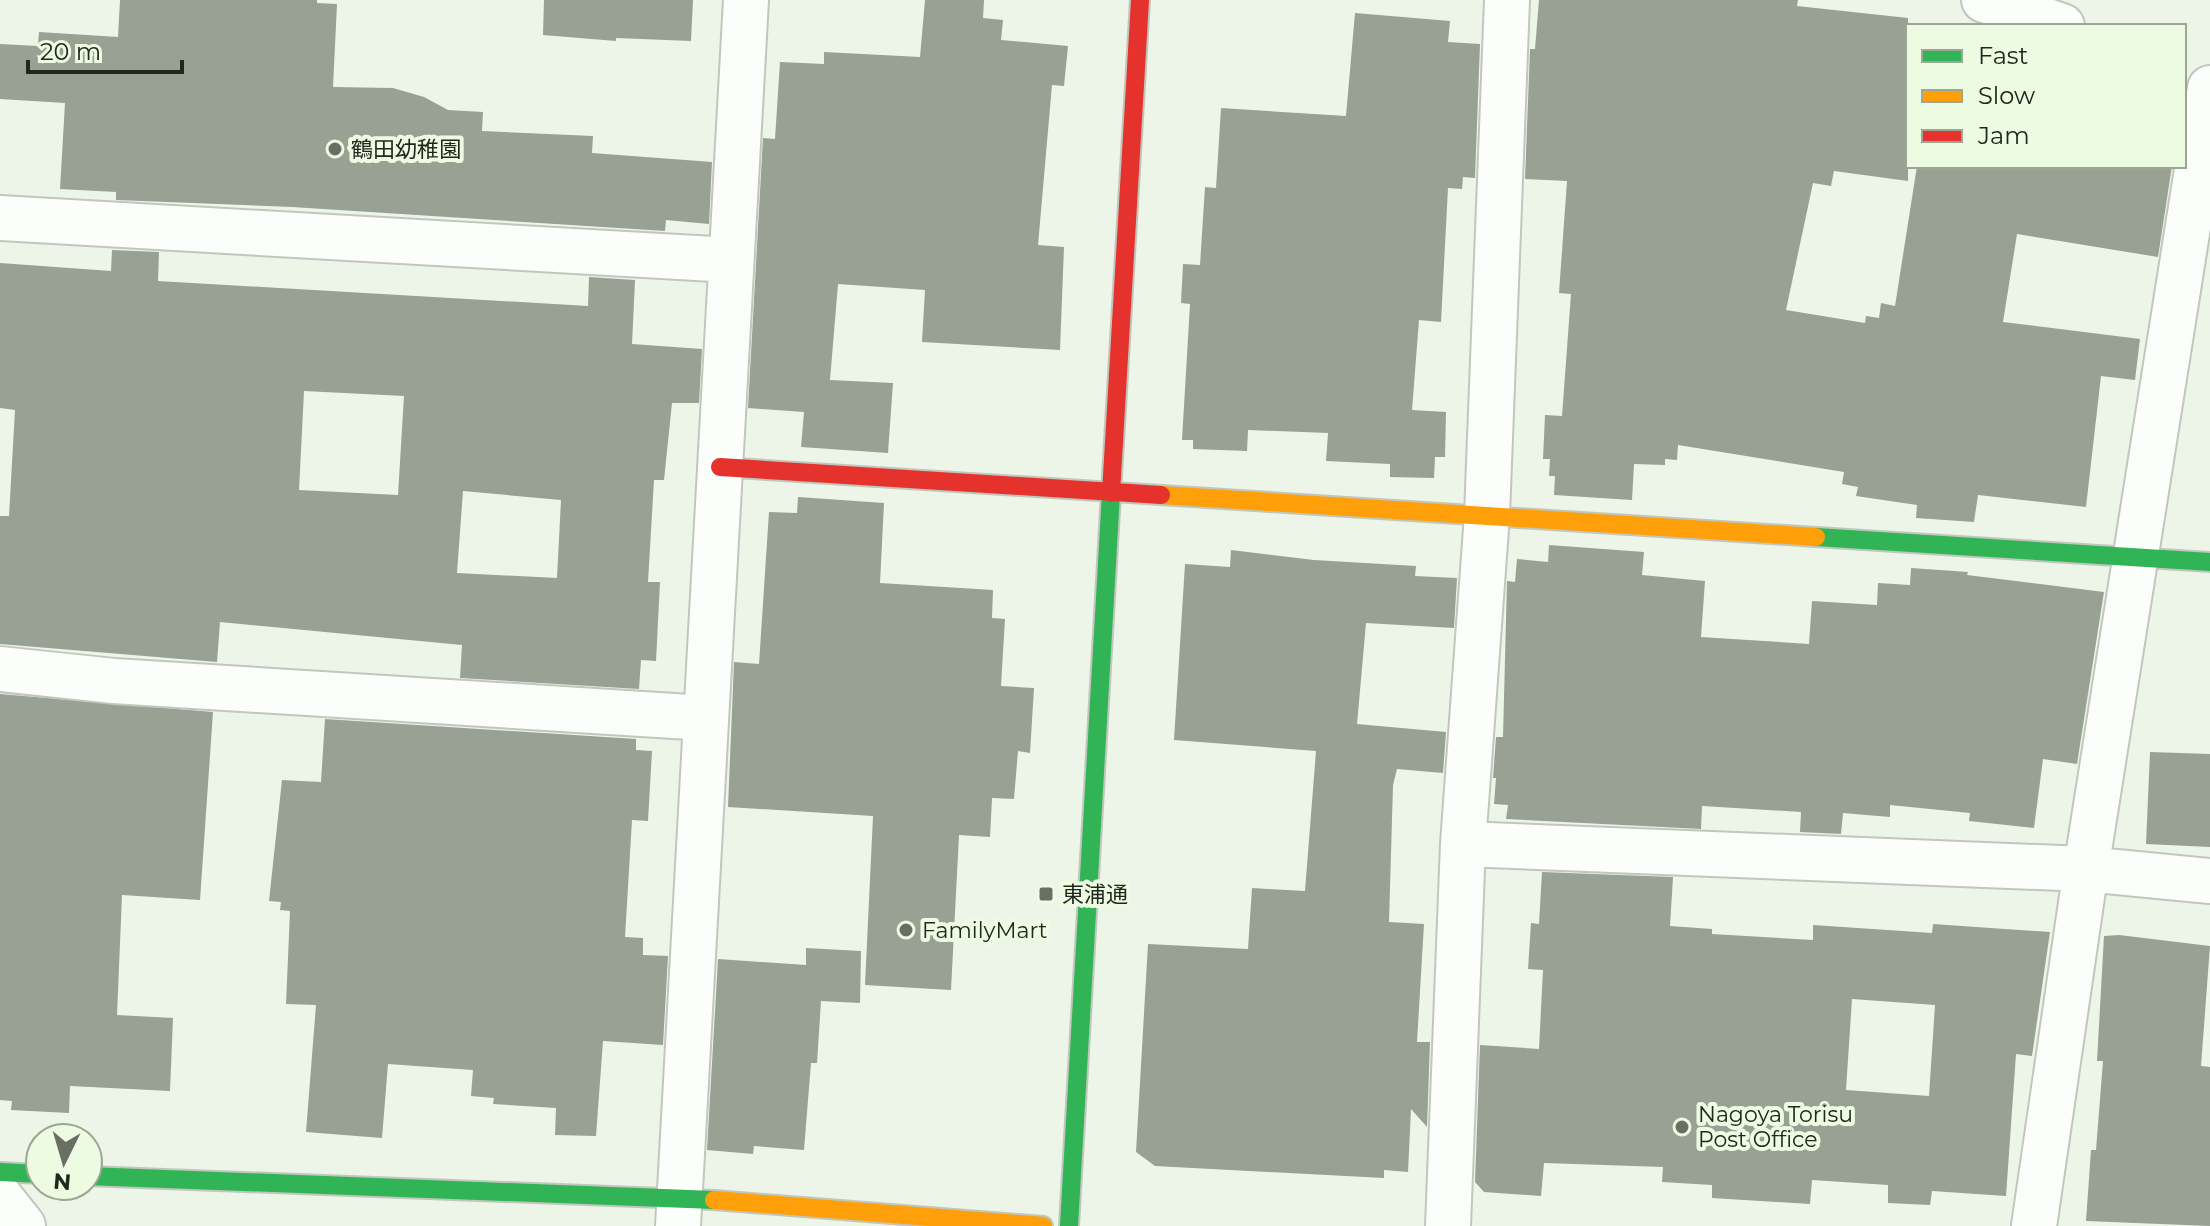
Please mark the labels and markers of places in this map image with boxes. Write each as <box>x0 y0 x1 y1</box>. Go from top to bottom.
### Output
place label: 鶴田幼稚園 <box>351 136 461 163</box>
marker: 鶴田幼稚園 <box>326 140 344 158</box>
place label: 東浦通 <box>1062 881 1128 908</box>
marker: 東浦通 <box>1037 885 1055 903</box>
place label: FamilyMart <box>922 917 1048 944</box>
marker: FamilyMart <box>897 921 915 939</box>
place label: Nagoya Torisu Post Office <box>1698 1101 1853 1153</box>
marker: Nagoya Torisu Post Office <box>1673 1118 1691 1136</box>

